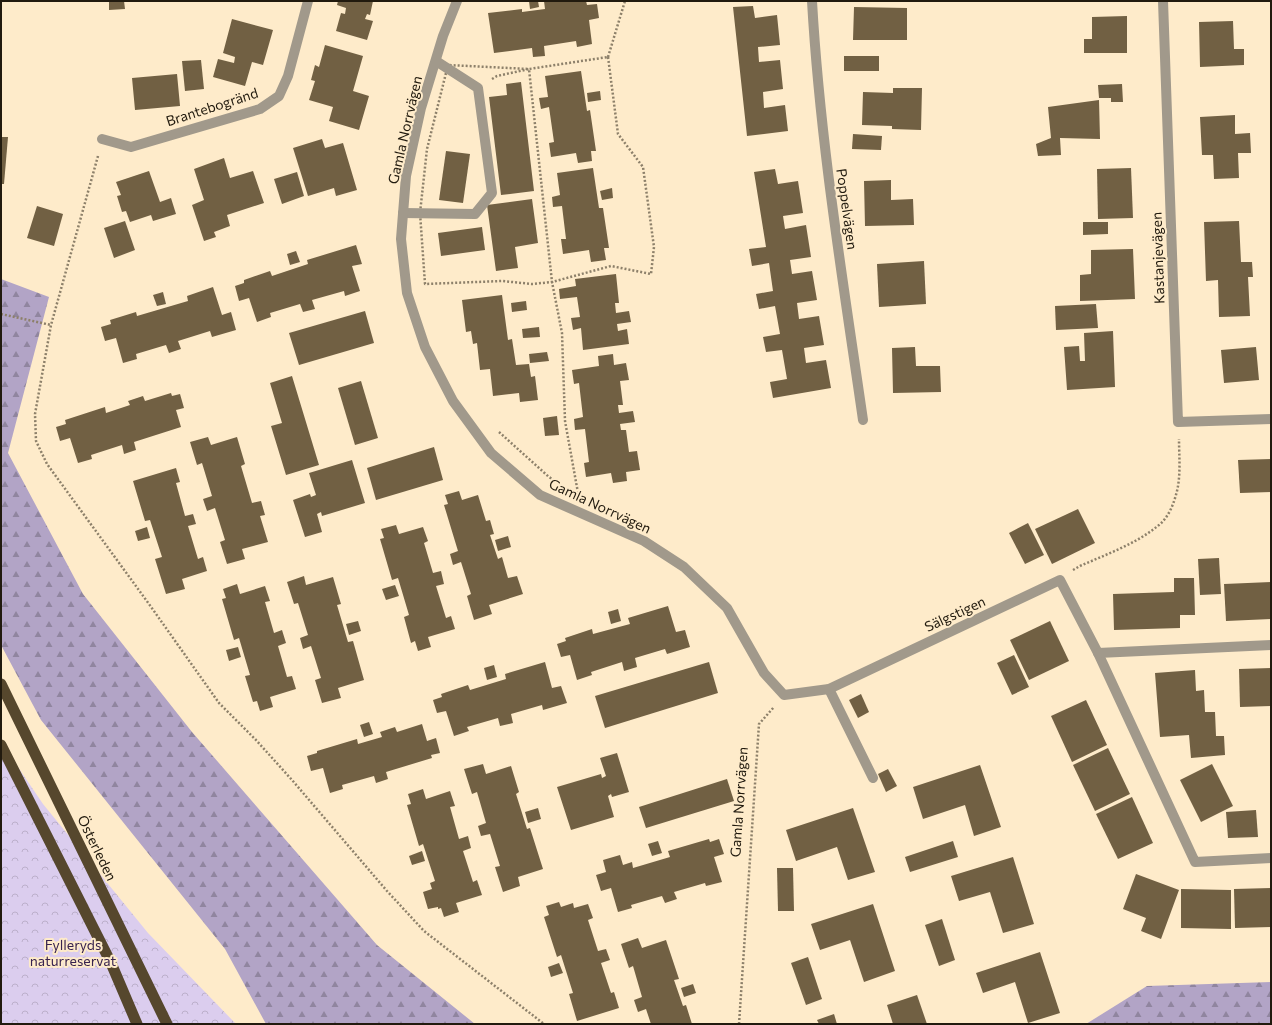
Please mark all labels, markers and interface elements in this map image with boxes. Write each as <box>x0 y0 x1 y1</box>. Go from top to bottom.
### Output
street label: Gamla Norrvägen <box>384 74 425 186</box>
street label: Brantebogränd <box>164 84 260 129</box>
street label: Poppelvägen <box>833 167 862 251</box>
street label: Kastanjevägen <box>1147 212 1168 304</box>
street label: Gamla Norrvägen <box>546 474 654 537</box>
street label: Sälgstigen <box>922 592 988 635</box>
street label: Gamla Norrvägen <box>726 746 751 858</box>
street label: Österleden <box>74 812 121 883</box>
park label: Fylleryds naturreservat <box>30 936 117 969</box>

